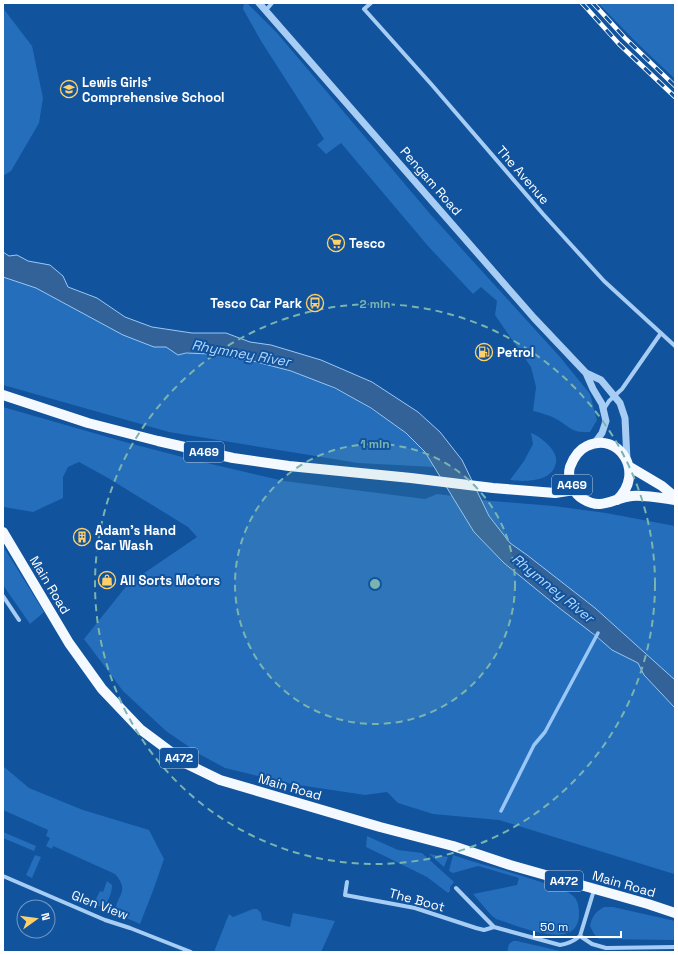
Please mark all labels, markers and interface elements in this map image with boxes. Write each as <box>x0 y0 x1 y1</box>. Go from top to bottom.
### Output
place label: Lewis Girls' Comprehensive School <box>82 74 225 106</box>
school or university icon: Lewis Girls' Comprehensive School <box>59 79 79 99</box>
street label: The Avenue <box>493 142 553 208</box>
street label: Pengam Road <box>397 143 465 219</box>
supermarket icon: Tesco <box>326 233 346 253</box>
place label: Tesco <box>349 235 385 252</box>
bus stop icon: Tesco Car Park <box>305 293 325 313</box>
place label: Tesco Car Park <box>210 295 303 312</box>
text: 2 min <box>359 296 391 312</box>
water label: Rhymney River <box>190 335 294 371</box>
fuel station icon: Petrol <box>474 342 494 362</box>
place label: Petrol <box>497 344 534 361</box>
text: 1 min <box>360 436 390 452</box>
road number: A469 <box>184 442 224 462</box>
road number: A469 <box>552 475 592 495</box>
place label: Adam's Hand Car Wash <box>95 522 176 554</box>
building icon: Adam's Hand Car Wash <box>72 527 92 547</box>
water label: Rhymney River <box>508 550 599 628</box>
street label: Main Road <box>26 553 74 617</box>
shop icon: All Sorts Motors <box>97 570 117 590</box>
place label: All Sorts Motors <box>120 572 220 589</box>
centre of rings <box>368 577 382 591</box>
road number: A472 <box>160 748 198 768</box>
street label: Main Road <box>256 770 324 804</box>
street label: Main Road <box>590 867 658 901</box>
road number: A472 <box>545 871 583 891</box>
street label: The Boot <box>387 884 447 916</box>
street label: Glen View <box>69 886 131 924</box>
north arrow <box>16 899 56 939</box>
text: N <box>38 911 53 922</box>
scale bar <box>534 913 621 939</box>
text: 50 m <box>540 919 568 935</box>

